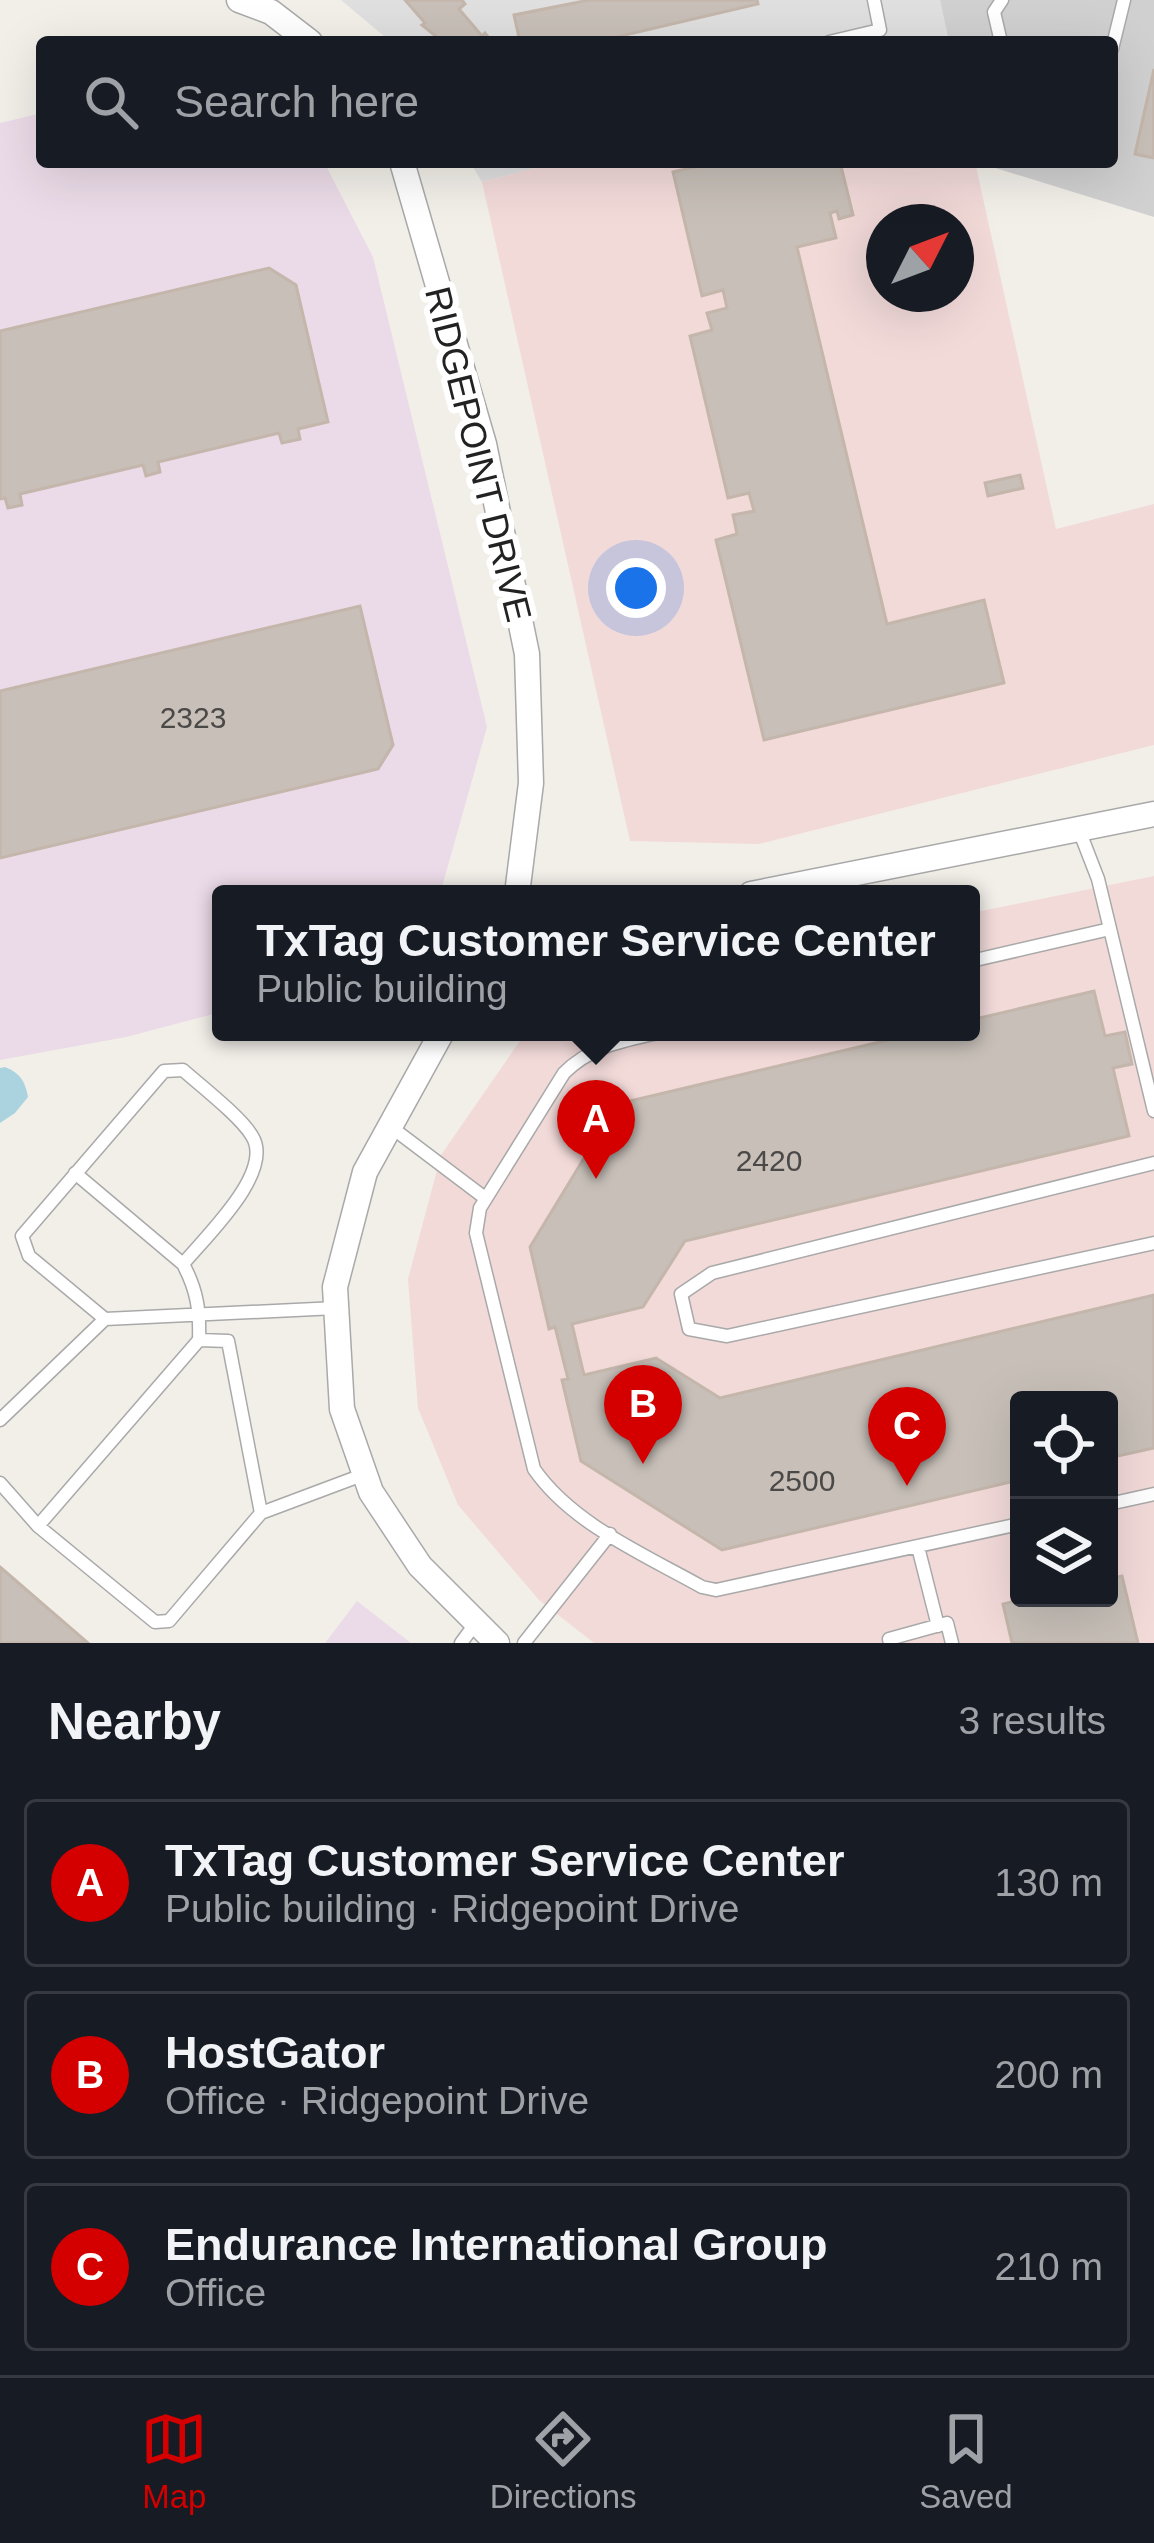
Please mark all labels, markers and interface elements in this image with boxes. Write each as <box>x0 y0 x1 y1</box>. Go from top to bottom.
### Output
search box <box>36 36 1118 168</box>
icon: search <box>78 69 144 135</box>
text: Search here <box>174 76 419 127</box>
north arrow <box>866 204 974 312</box>
street label: RIDGEPOINT DRIVE <box>417 283 540 626</box>
your location <box>606 558 666 618</box>
house number: 2323 <box>160 701 226 734</box>
popup <box>212 885 980 1041</box>
text: TxTag Customer Service Center <box>256 915 936 966</box>
text: Public building <box>256 967 508 1010</box>
pin: A <box>557 1080 635 1179</box>
house number: 2420 <box>736 1144 802 1177</box>
pin: B <box>604 1365 682 1464</box>
pin: C <box>868 1387 946 1486</box>
map controls <box>1010 1391 1118 1607</box>
button: locate <box>1010 1391 1118 1499</box>
house number: 2500 <box>769 1464 835 1497</box>
button: layers <box>1010 1499 1118 1607</box>
text: Nearby <box>48 1693 221 1750</box>
text: 3 results <box>959 1699 1106 1742</box>
text: TxTag Customer Service Center <box>165 1835 844 1886</box>
text: A <box>76 1861 104 1904</box>
text: 130 m <box>995 1861 1103 1904</box>
text: Public building · Ridgepoint Drive <box>165 1887 739 1930</box>
text: HostGator <box>165 2027 385 2078</box>
text: B <box>76 2053 104 2096</box>
text: 200 m <box>995 2053 1103 2096</box>
text: Office · Ridgepoint Drive <box>165 2079 589 2122</box>
text: Endurance International Group <box>165 2219 828 2270</box>
text: C <box>76 2245 104 2288</box>
text: 210 m <box>995 2245 1103 2288</box>
text: Office <box>165 2271 266 2314</box>
tab: Map <box>141 2406 207 2516</box>
tab: Directions <box>490 2406 637 2516</box>
tab: Saved <box>919 2406 1013 2516</box>

